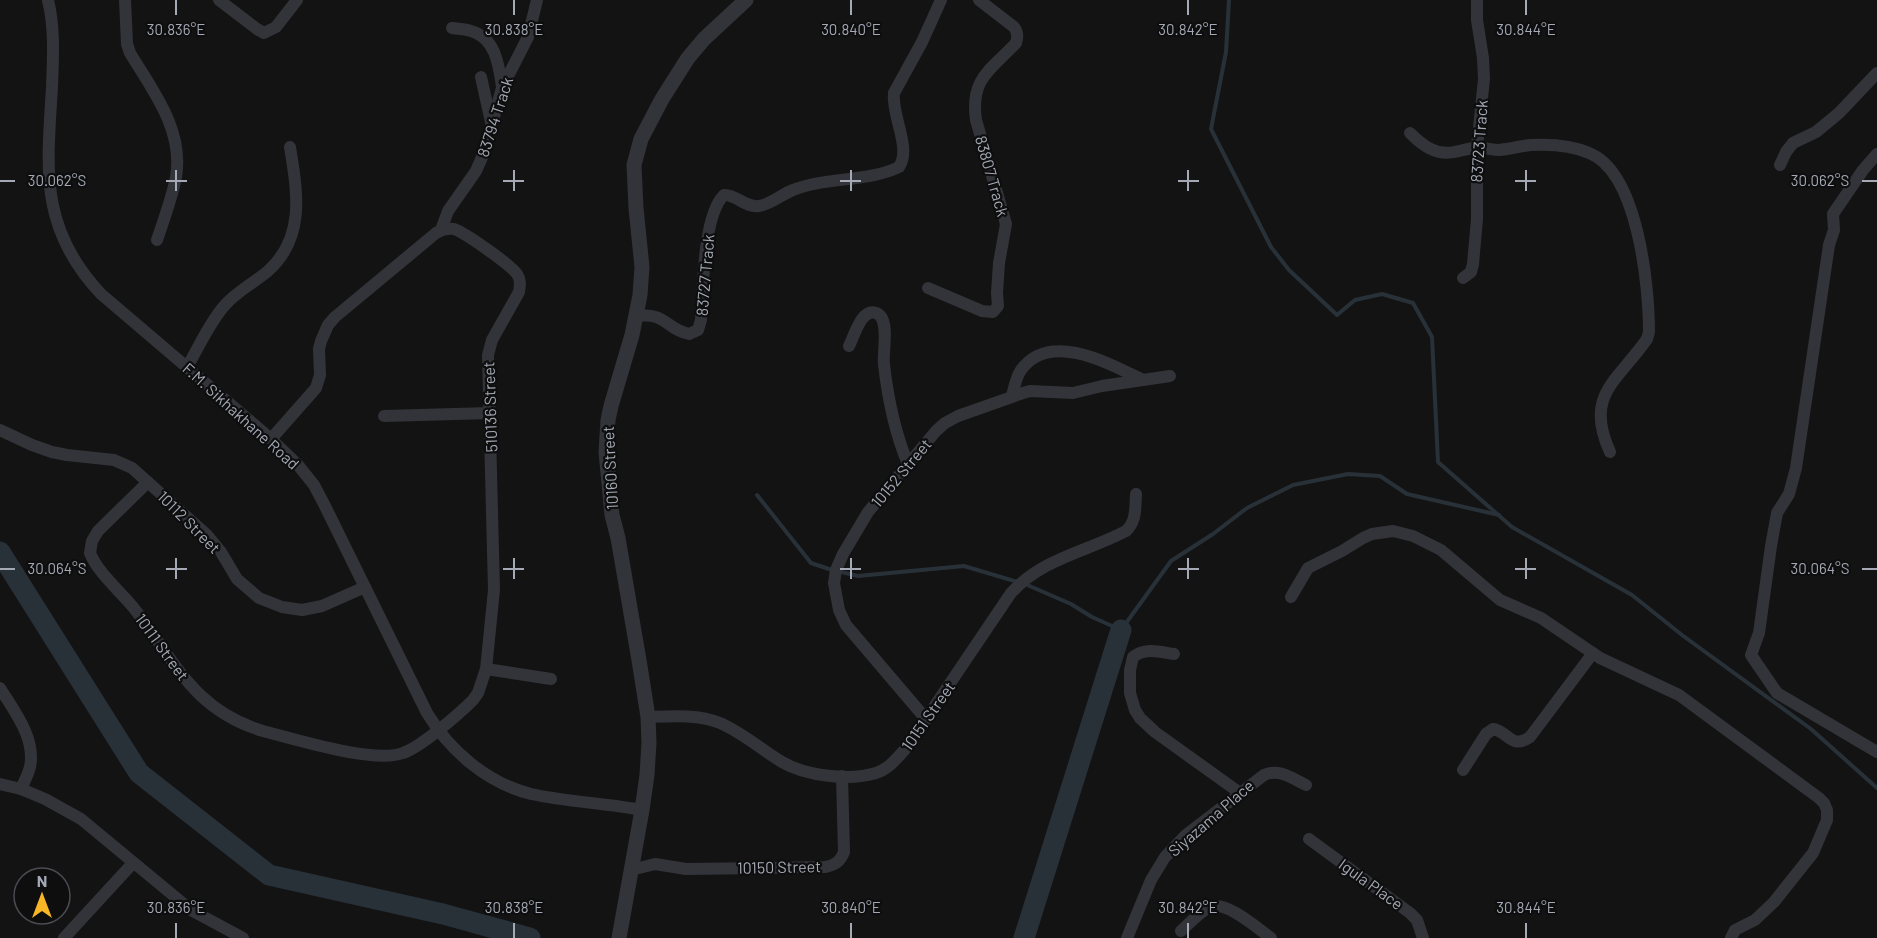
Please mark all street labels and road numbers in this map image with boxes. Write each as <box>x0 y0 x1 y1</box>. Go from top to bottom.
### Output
street label: 83794 Track <box>473 74 516 159</box>
street label: 83723 Track <box>1466 99 1491 183</box>
street label: 83807 Track <box>972 133 1013 219</box>
street label: 83727 Track <box>691 233 718 317</box>
street label: F.M. Sikhakhane Road <box>179 358 304 473</box>
street label: 510136 Street <box>478 361 501 453</box>
street label: 10160 Street <box>598 426 621 510</box>
street label: 10152 Street <box>867 435 935 511</box>
street label: 10112 Street <box>154 486 225 557</box>
street label: 10111 Street <box>132 610 193 684</box>
street label: 10151 Street <box>897 677 958 754</box>
street label: Siyazama Place <box>1164 775 1257 860</box>
street label: Igula Place <box>1336 854 1407 913</box>
street label: 10150 Street <box>737 856 821 877</box>

